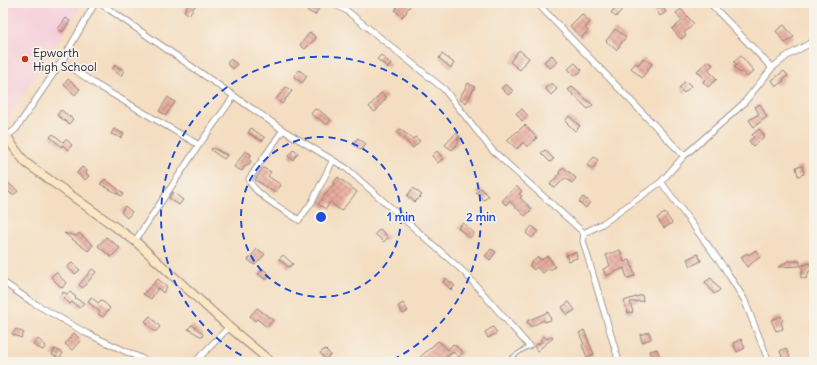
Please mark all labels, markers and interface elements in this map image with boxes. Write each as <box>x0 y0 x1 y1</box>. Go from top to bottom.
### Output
place label: Epworth High School <box>33 45 97 74</box>
marker: Epworth High School <box>20 54 30 64</box>
text: 1 min <box>387 209 415 224</box>
text: 2 min <box>466 209 496 224</box>
centre of rings <box>314 210 328 224</box>

